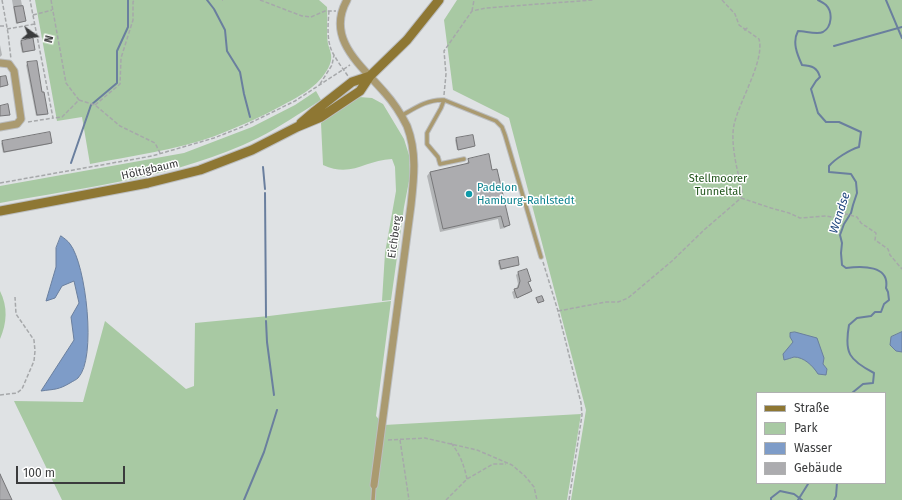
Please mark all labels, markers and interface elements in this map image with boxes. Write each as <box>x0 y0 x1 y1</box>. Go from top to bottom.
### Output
north arrow <box>16 16 56 56</box>
text: N <box>41 34 55 44</box>
street label: Höltigbaum <box>120 157 180 183</box>
park label: Stellmoorer Tunneltal <box>689 172 747 198</box>
place label: Padelon Hamburg-Rahlstedt <box>477 181 575 207</box>
marker: Padelon Hamburg-Rahlstedt <box>464 189 474 199</box>
water label: Wandse <box>827 191 853 235</box>
street label: Eichberg <box>385 215 405 259</box>
legend <box>756 392 886 484</box>
text: Straße <box>794 401 829 415</box>
text: Park <box>794 421 818 435</box>
text: Wasser <box>794 441 832 455</box>
scale bar <box>18 458 127 484</box>
text: Gebäude <box>794 461 842 475</box>
text: 100 m <box>23 466 55 480</box>

